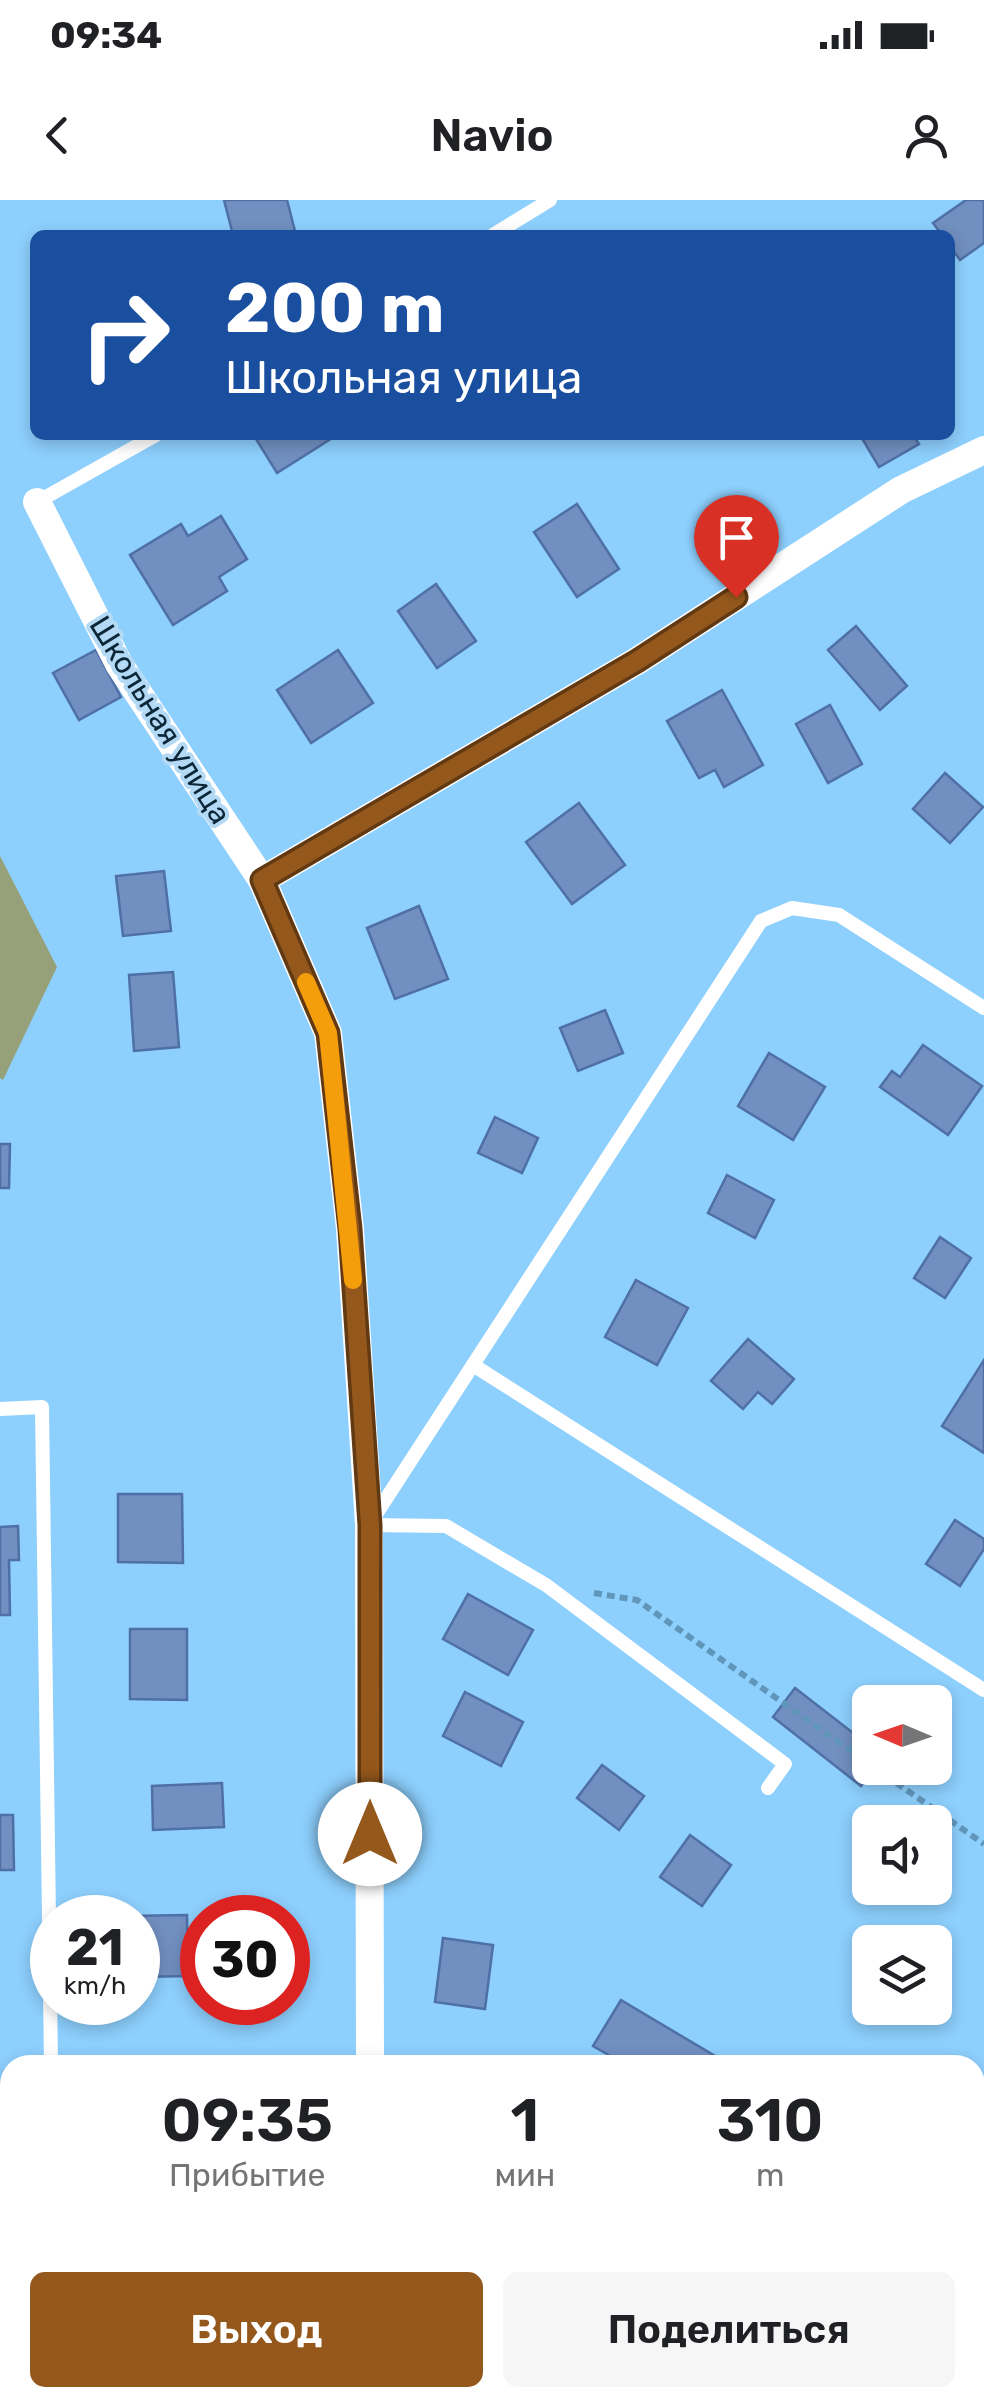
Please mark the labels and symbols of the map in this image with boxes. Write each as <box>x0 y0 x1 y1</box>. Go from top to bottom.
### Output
pin <box>694 495 779 598</box>
street label: Школьная улица <box>82 609 238 831</box>
north arrow <box>852 1685 952 1785</box>
position arrow <box>318 1782 422 1886</box>
speed limit sign: 30 <box>180 1895 310 2025</box>

